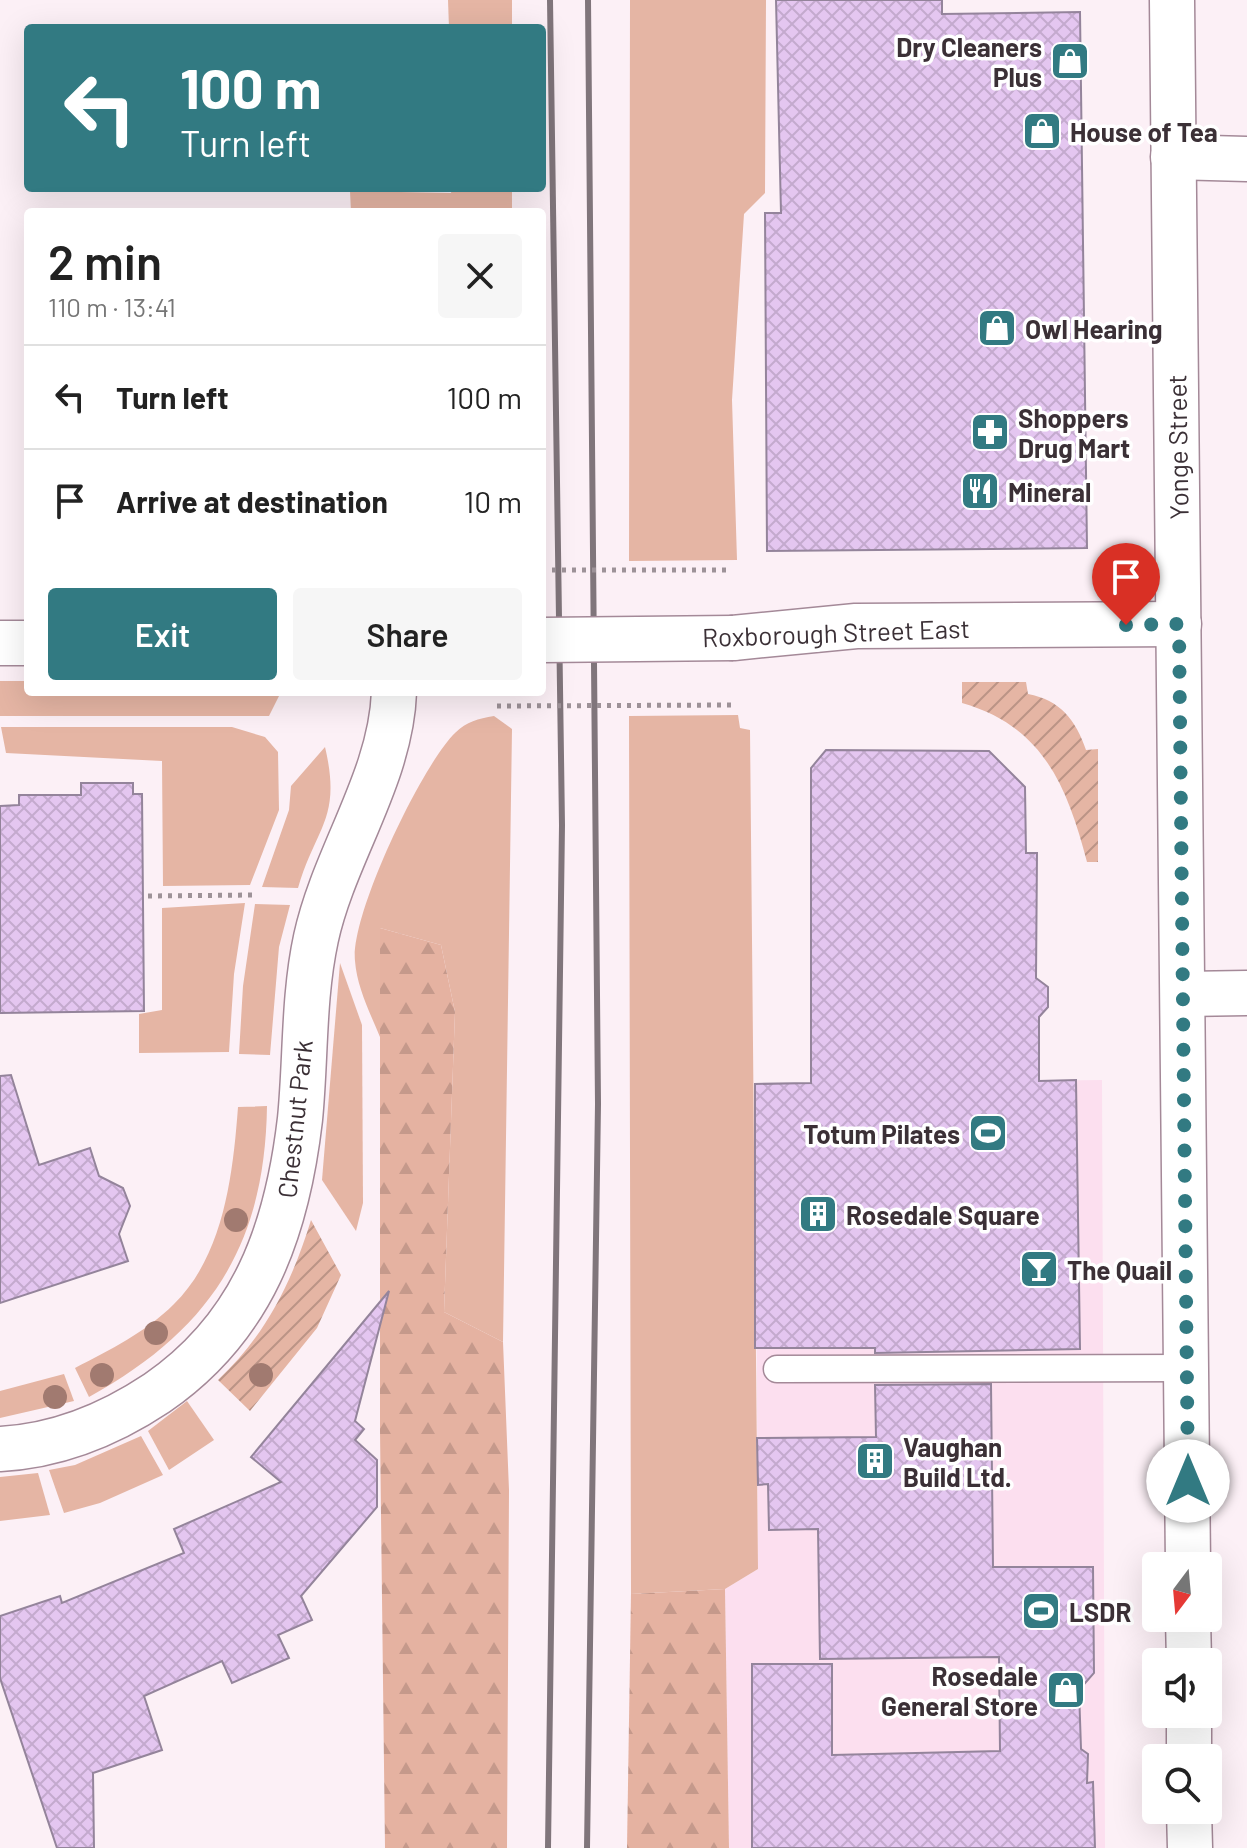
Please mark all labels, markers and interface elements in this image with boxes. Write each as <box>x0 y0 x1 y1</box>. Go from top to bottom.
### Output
place label: Dry Cleaners Plus <box>896 31 1042 92</box>
shop icon: Dry Cleaners Plus <box>1049 40 1091 82</box>
text: 100 m <box>180 53 322 120</box>
icon: left <box>48 56 152 160</box>
shop icon: House of Tea <box>1021 110 1063 152</box>
place label: House of Tea <box>1070 116 1218 147</box>
text: Turn left <box>180 121 311 164</box>
text: 2 min <box>48 232 162 290</box>
button: close <box>438 234 522 318</box>
text: 110 m · 13:41 <box>48 291 176 322</box>
shop icon: Owl Hearing <box>976 307 1018 349</box>
place label: Owl Hearing <box>1025 313 1162 344</box>
street label: Yonge Street <box>1160 374 1194 520</box>
icon: left <box>48 375 92 419</box>
text: Turn left <box>116 379 229 415</box>
text: 100 m <box>447 379 522 415</box>
place label: Shoppers Drug Mart <box>1018 402 1130 463</box>
pharmacy icon: Shoppers Drug Mart <box>969 411 1011 453</box>
restaurant icon: Mineral <box>959 470 1001 512</box>
place label: Mineral <box>1008 476 1091 507</box>
icon: arrive <box>48 479 92 523</box>
text: Arrive at destination <box>116 483 388 519</box>
text: 10 m <box>464 483 522 519</box>
pin <box>1092 543 1160 625</box>
icon: arrive <box>1104 555 1148 599</box>
button: Exit <box>48 588 277 680</box>
button: Share <box>293 588 522 680</box>
street label: Roxborough Street East <box>702 612 970 652</box>
street label: Chestnut Park <box>270 1038 318 1200</box>
sports icon: Totum Pilates <box>967 1112 1009 1154</box>
place label: Totum Pilates <box>803 1118 960 1149</box>
building icon: Rosedale Square <box>797 1193 839 1235</box>
place label: Rosedale Square <box>846 1199 1040 1230</box>
bar icon: The Quail <box>1018 1248 1060 1290</box>
place label: The Quail <box>1067 1254 1172 1285</box>
place label: Vaughan Build Ltd. <box>903 1431 1012 1492</box>
position arrow <box>1146 1439 1230 1523</box>
building icon: Vaughan Build Ltd. <box>854 1440 896 1482</box>
north arrow <box>1142 1552 1222 1632</box>
map controls <box>1142 1552 1222 1824</box>
sports icon: LSDR <box>1020 1590 1062 1632</box>
place label: LSDR <box>1069 1596 1131 1627</box>
button: sound <box>1142 1648 1222 1728</box>
place label: Rosedale General Store <box>881 1660 1038 1721</box>
shop icon: Rosedale General Store <box>1045 1669 1087 1711</box>
button: search <box>1142 1744 1222 1824</box>

